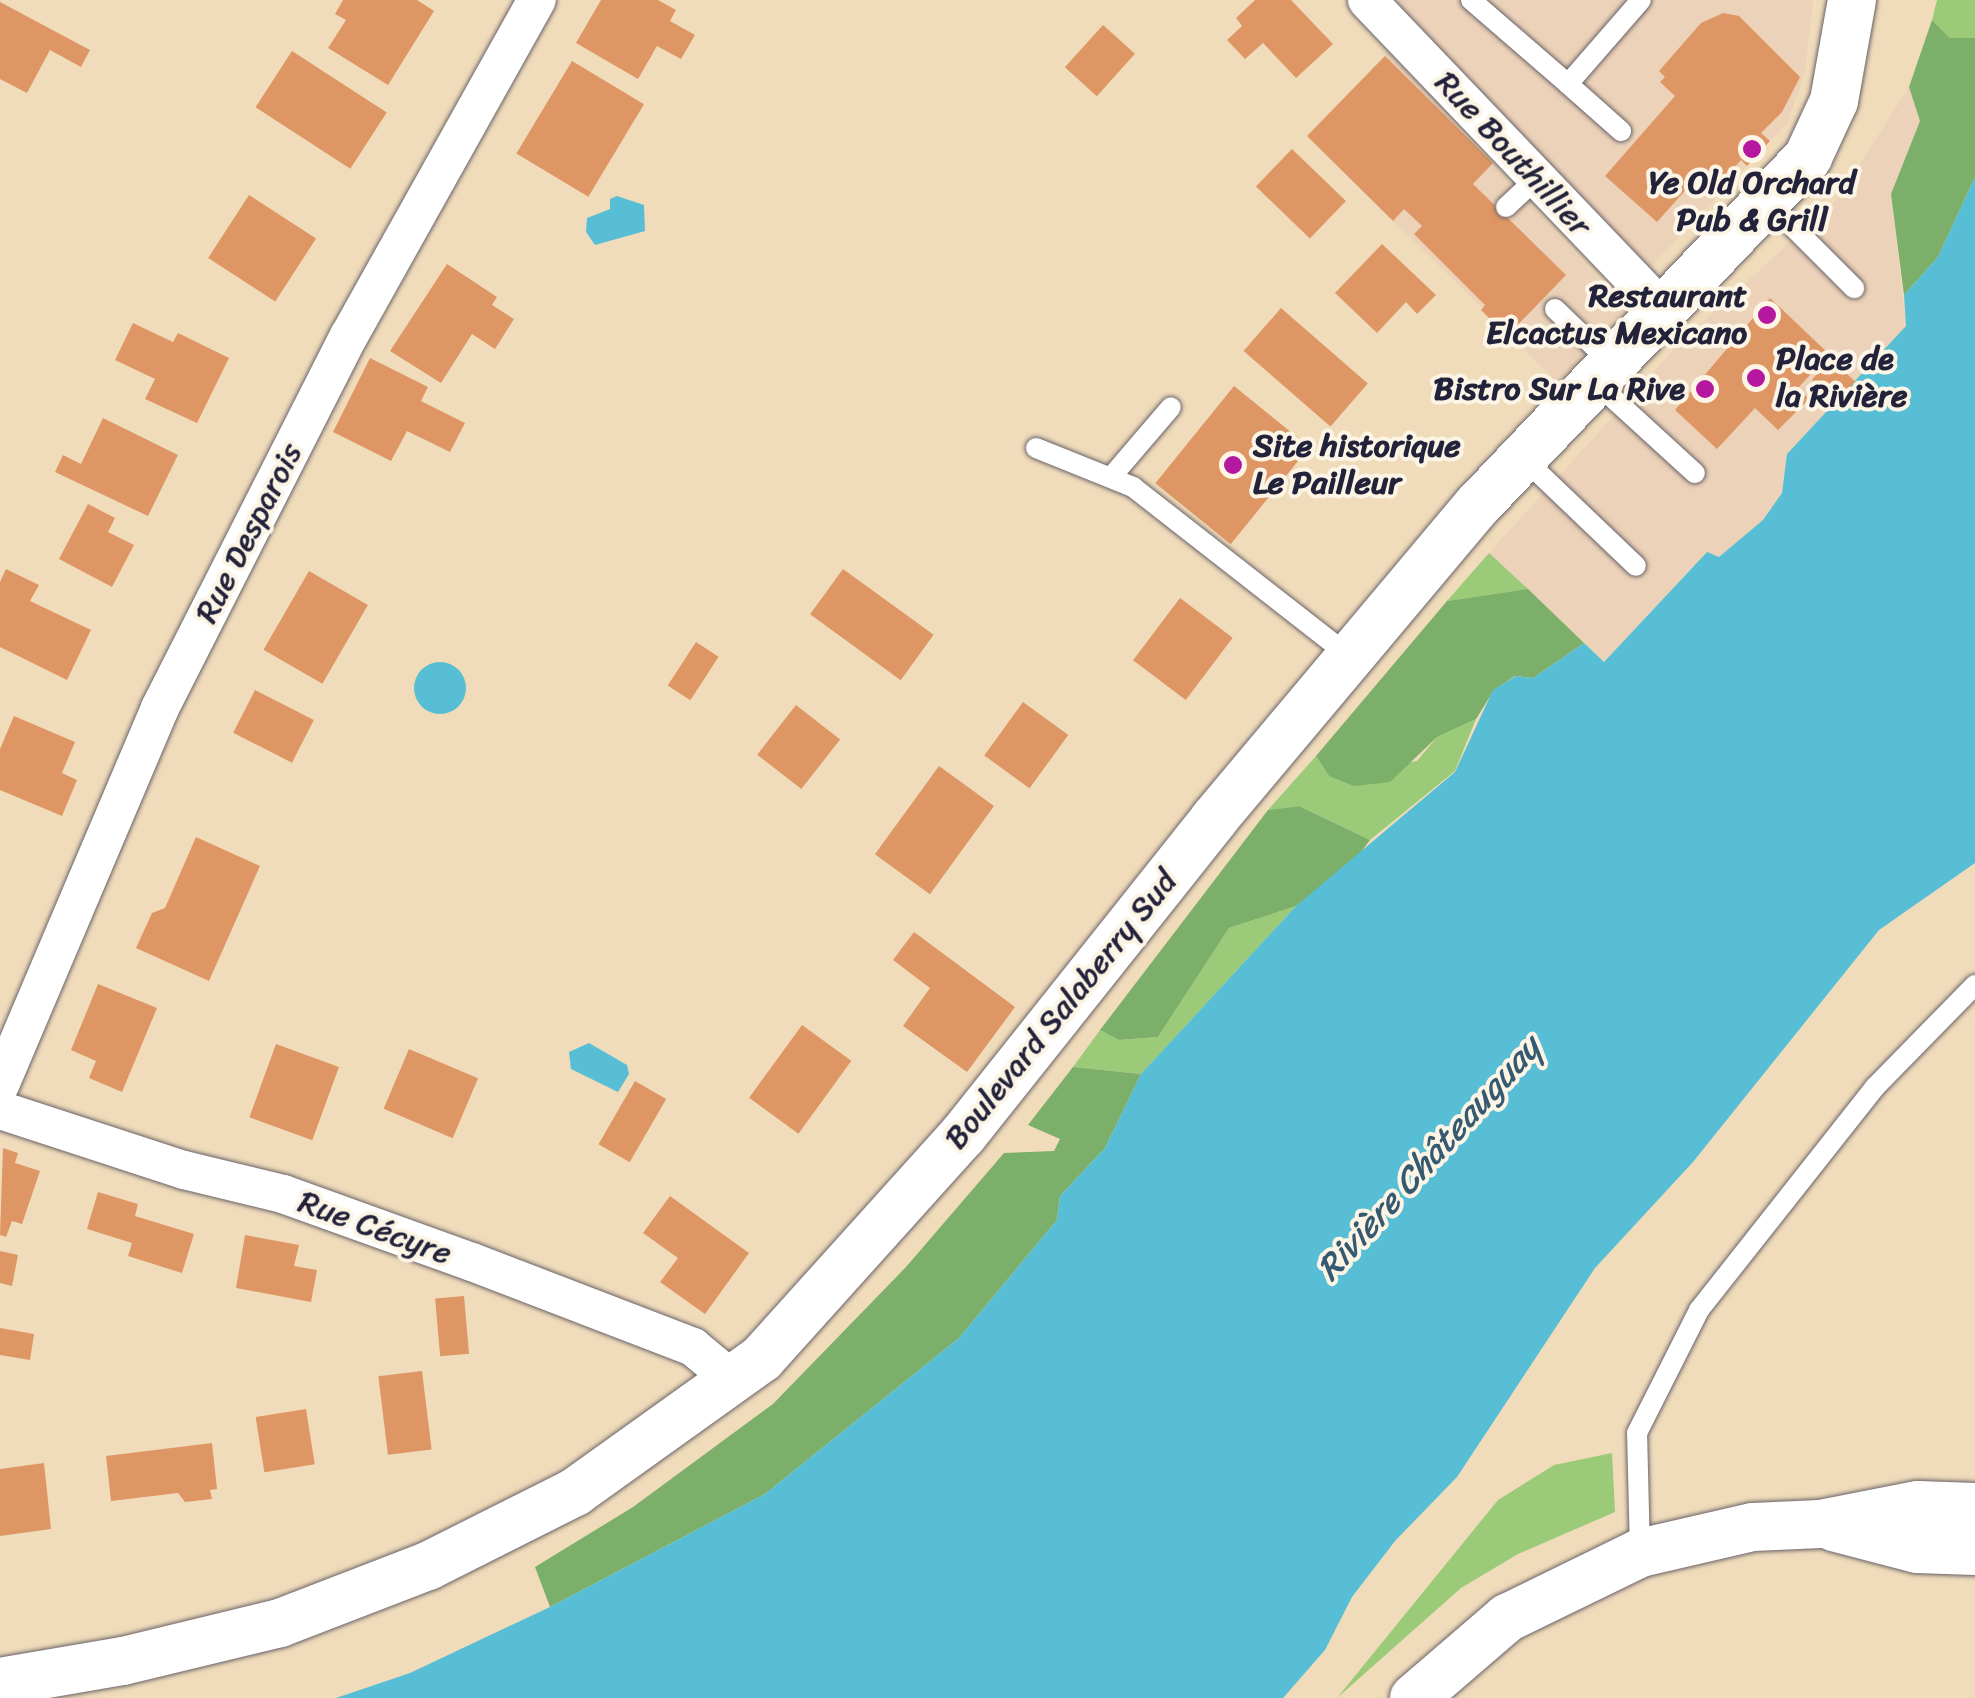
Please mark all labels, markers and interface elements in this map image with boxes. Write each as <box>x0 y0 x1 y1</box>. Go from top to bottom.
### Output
street label: Rue Bouthillier <box>1427 64 1599 244</box>
marker: Ye Old Orchard Pub & Grill <box>1741 138 1763 160</box>
place label: Ye Old Orchard Pub & Grill <box>1649 165 1855 240</box>
place label: Restaurant Elcactus Mexicano <box>1485 278 1747 353</box>
marker: Restaurant Elcactus Mexicano <box>1756 304 1778 326</box>
place label: Place de la Rivière <box>1776 341 1906 416</box>
marker: Place de la Rivière <box>1745 367 1767 389</box>
place label: Bistro Sur La Rive <box>1432 370 1685 408</box>
marker: Bistro Sur La Rive <box>1694 378 1716 400</box>
place label: Site historique Le Pailleur <box>1253 428 1461 503</box>
street label: Rue Desparois <box>187 436 311 630</box>
marker: Site historique Le Pailleur <box>1222 454 1244 476</box>
street label: Boulevard Salaberry Sud <box>937 863 1185 1157</box>
water label: Rivière Châteauguay <box>1307 1027 1549 1289</box>
street label: Rue Cécyre <box>293 1183 457 1273</box>

